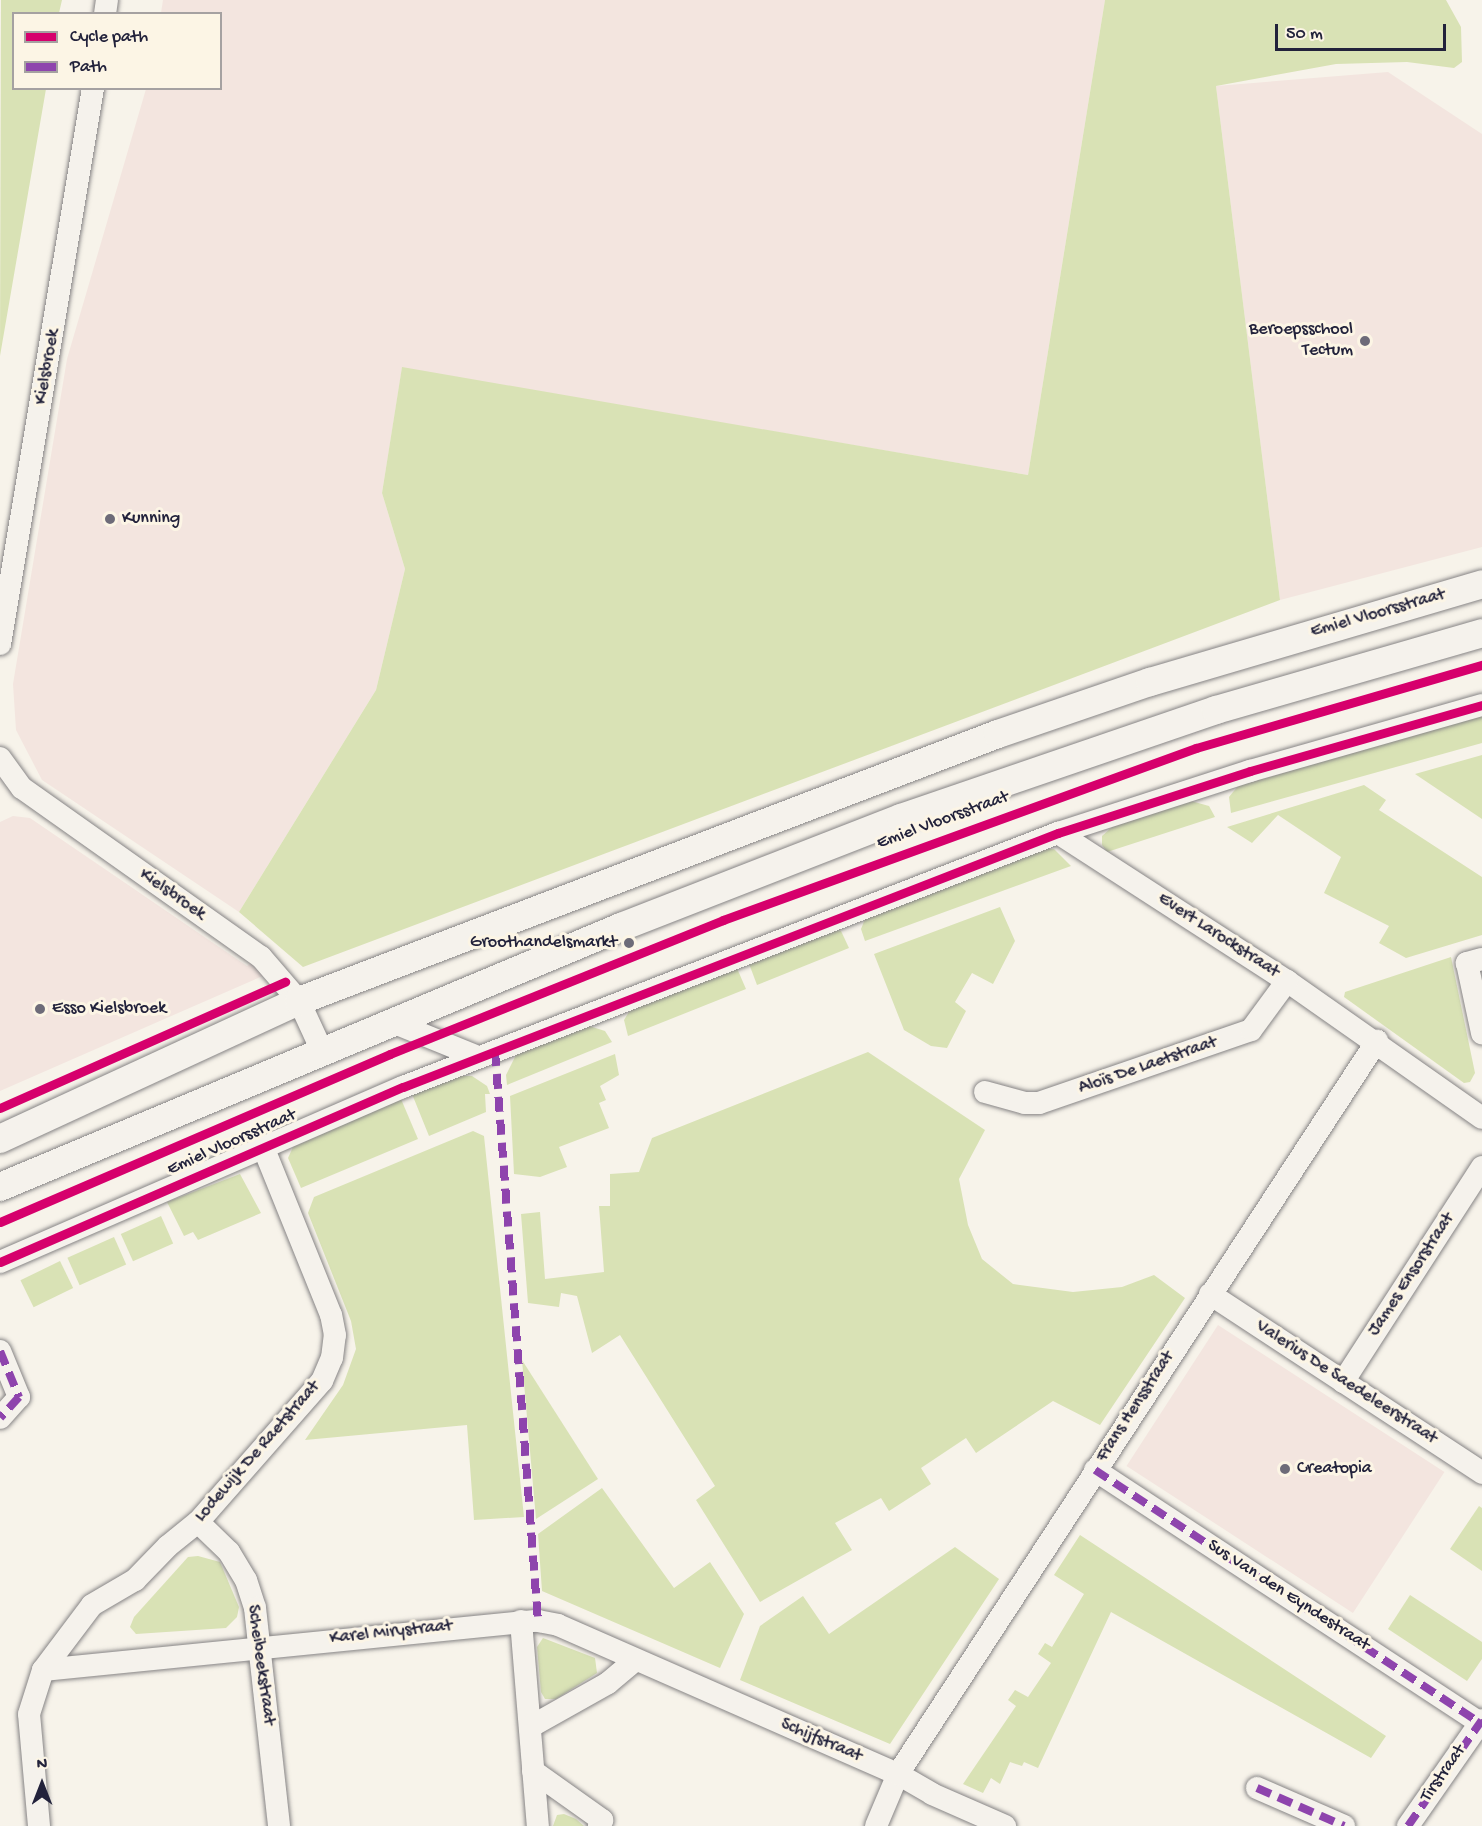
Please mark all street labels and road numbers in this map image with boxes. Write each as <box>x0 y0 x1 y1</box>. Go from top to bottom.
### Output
street label: Kielsbroek <box>31 328 65 406</box>
street label: Emiel Vloorsstraat <box>1308 584 1448 644</box>
street label: Emiel Vloorsstraat <box>874 787 1012 855</box>
street label: Kielsbroek <box>135 864 209 926</box>
street label: Evert Larockstraat <box>1153 889 1283 983</box>
street label: Aloïs De Laetstraat <box>1076 1032 1220 1100</box>
street label: Emiel Vloorsstraat <box>164 1105 300 1181</box>
street label: James Ensorstraat <box>1364 1209 1460 1341</box>
street label: Valerius De Saedeleerstraat <box>1251 1316 1441 1450</box>
street label: Frans Hensstraat <box>1092 1348 1180 1466</box>
street label: Lodewijk De Raetstraat <box>191 1377 325 1527</box>
street label: Sus Van den Eyndestraat <box>1203 1535 1373 1657</box>
street label: Scheibeekstraat <box>241 1604 279 1726</box>
street label: Karel Mirystraat <box>329 1616 453 1650</box>
street label: Schijfstraat <box>777 1714 865 1768</box>
street label: Tirstraat <box>1417 1741 1471 1807</box>

